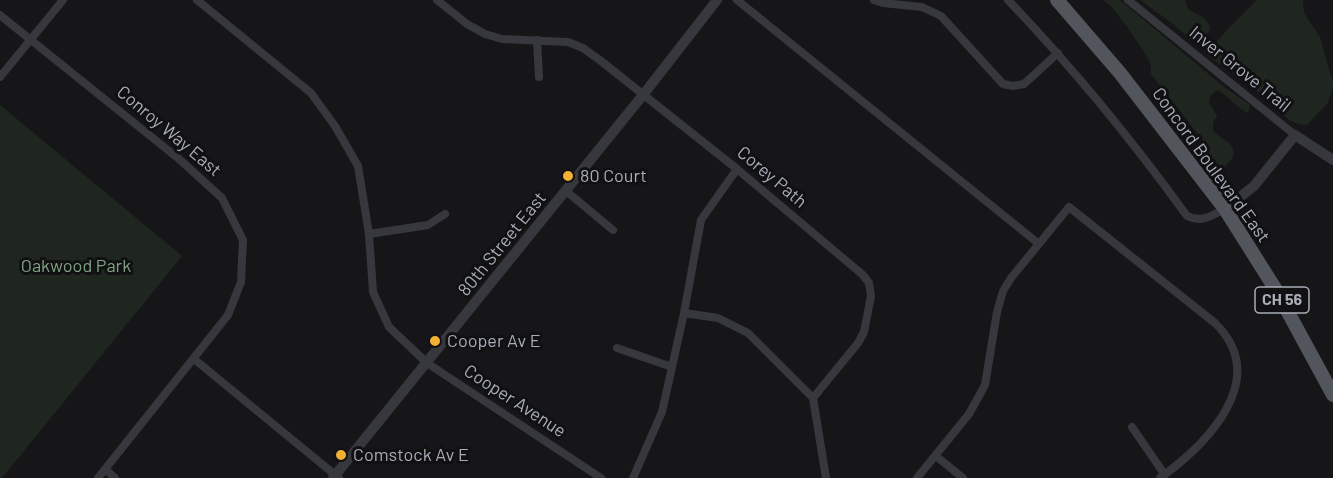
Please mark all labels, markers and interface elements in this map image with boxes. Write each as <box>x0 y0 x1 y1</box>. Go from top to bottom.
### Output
street label: Inver Grove Trail <box>1185 21 1295 117</box>
street label: Conroy Way East <box>112 81 226 181</box>
street label: Concord Boulevard East <box>1148 83 1274 247</box>
street label: Corey Path <box>733 142 811 212</box>
place label: 80 Court <box>580 165 647 187</box>
marker: 80 Court <box>561 169 575 183</box>
street label: 80th Street East <box>454 188 550 300</box>
park label: Oakwood Park <box>21 255 131 277</box>
road number: CH 56 <box>1255 287 1309 313</box>
place label: Cooper Av E <box>447 330 541 352</box>
marker: Cooper Av E <box>428 334 442 348</box>
street label: Cooper Avenue <box>460 360 570 442</box>
place label: Comstock Av E <box>353 444 469 466</box>
marker: Comstock Av E <box>334 448 348 462</box>

